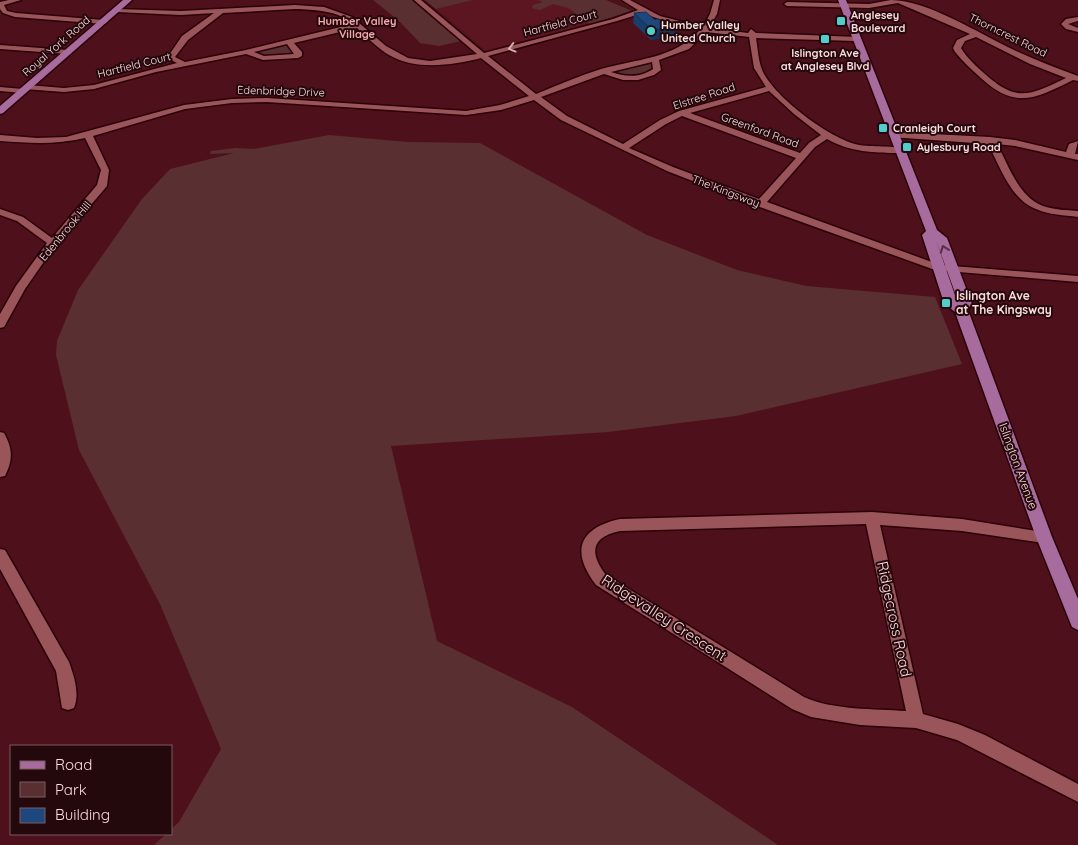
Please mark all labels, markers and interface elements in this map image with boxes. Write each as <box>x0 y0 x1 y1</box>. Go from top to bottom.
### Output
street label: Hartfield Court <box>522 6 598 39</box>
place label: Anglesey Boulevard <box>851 8 905 35</box>
street label: Thorncrest Road <box>967 10 1049 60</box>
street label: Royal York Road <box>19 13 93 79</box>
district label: Humber Valley Village <box>318 14 396 41</box>
marker: Anglesey Boulevard <box>835 15 847 27</box>
place label: Humber Valley United Church <box>661 18 740 45</box>
marker: Humber Valley United Church <box>645 25 657 37</box>
marker: Islington Ave at Anglesey Blvd <box>819 33 831 45</box>
one-way arrow <box>508 42 517 52</box>
place label: Islington Ave at Anglesey Blvd <box>781 46 869 73</box>
street label: Hartfield Court <box>96 49 172 81</box>
street label: Elstree Road <box>671 79 737 113</box>
street label: Edenbridge Drive <box>237 82 325 100</box>
street label: Greenford Road <box>719 109 801 151</box>
place label: Cranleigh Court <box>893 121 976 135</box>
marker: Cranleigh Court <box>877 122 889 134</box>
place label: Aylesbury Road <box>917 140 1001 154</box>
marker: Aylesbury Road <box>901 141 913 153</box>
street label: The Kingsway <box>690 172 762 210</box>
street label: Edenbrook Hill <box>36 198 94 264</box>
one-way arrow <box>940 245 950 254</box>
place label: Islington Ave at The Kingsway <box>956 288 1052 317</box>
marker: Islington Ave at The Kingsway <box>940 297 952 309</box>
street label: Islington Avenue <box>996 421 1041 511</box>
street label: Ridgecross Road <box>873 559 916 678</box>
street label: Ridgevalley Crescent <box>598 570 730 665</box>
legend <box>10 745 172 835</box>
text: Road <box>55 755 92 774</box>
text: Park <box>55 780 87 799</box>
text: Building <box>55 805 110 824</box>

